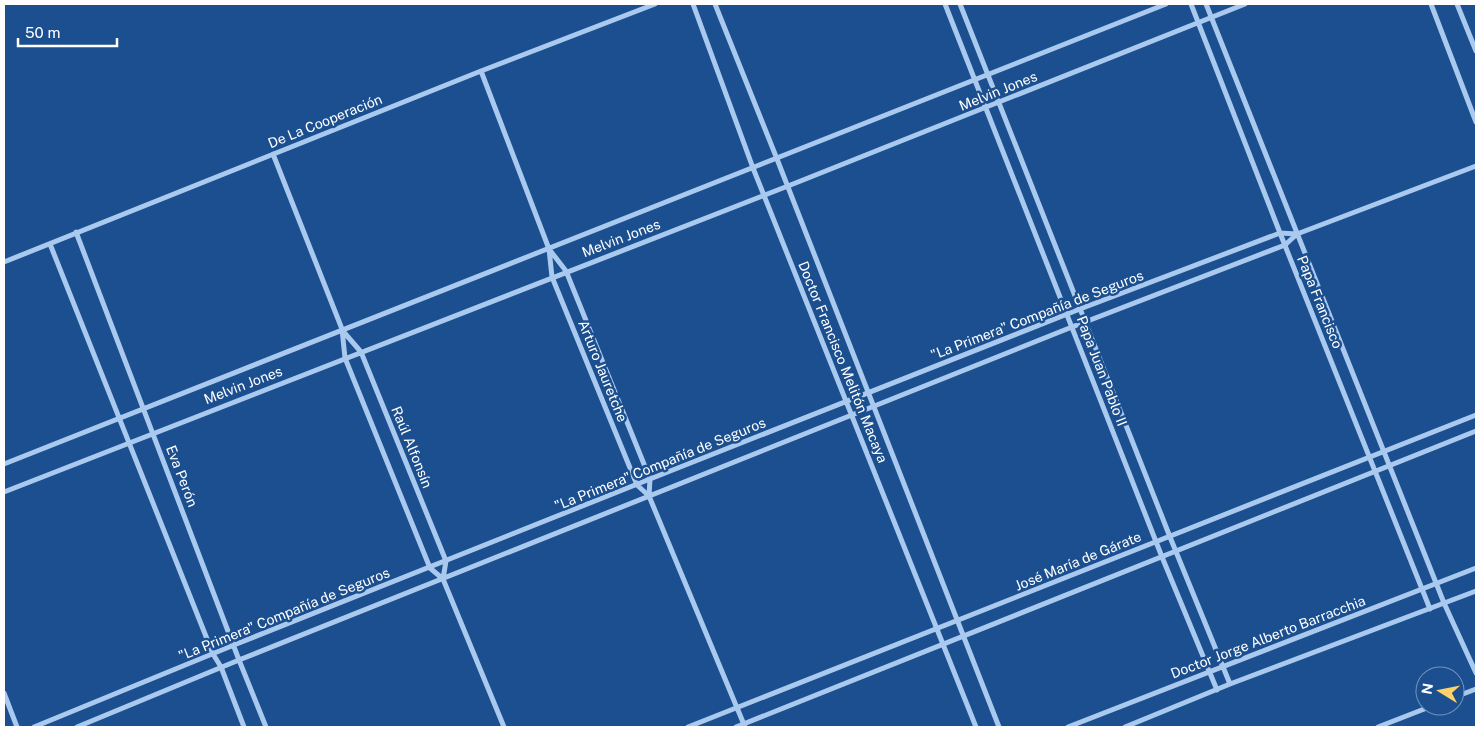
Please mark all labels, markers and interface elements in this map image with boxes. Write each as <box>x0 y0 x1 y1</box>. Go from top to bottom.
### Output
scale bar <box>18 15 116 47</box>
text: 50 m <box>25 24 60 41</box>
street label: Melvin Jones <box>957 68 1039 114</box>
street label: De La Cooperación <box>266 91 384 151</box>
street label: Melvin Jones <box>580 216 662 260</box>
street label: Papa Francisco <box>1294 253 1346 351</box>
street label: Doctor Francisco Melitón Macaya <box>795 259 891 465</box>
street label: "La Primera" Compañía de Seguros <box>928 267 1146 363</box>
street label: Papa Juan Pablo II <box>1074 314 1130 428</box>
street label: Arturo Jauretche <box>575 318 631 424</box>
street label: Melvin Jones <box>202 363 284 407</box>
street label: Raúl Alfonsín <box>388 404 436 490</box>
street label: "La Primera" Compañía de Seguros <box>552 414 768 514</box>
street label: Eva Perón <box>163 443 201 509</box>
street label: José María de Gárate <box>1012 528 1144 594</box>
street label: "La Primera" Compañía de Seguros <box>176 564 392 664</box>
street label: Doctor Jorge Alberto Barracchia <box>1168 592 1368 682</box>
north arrow <box>1415 666 1465 716</box>
text: N <box>1418 682 1436 696</box>

